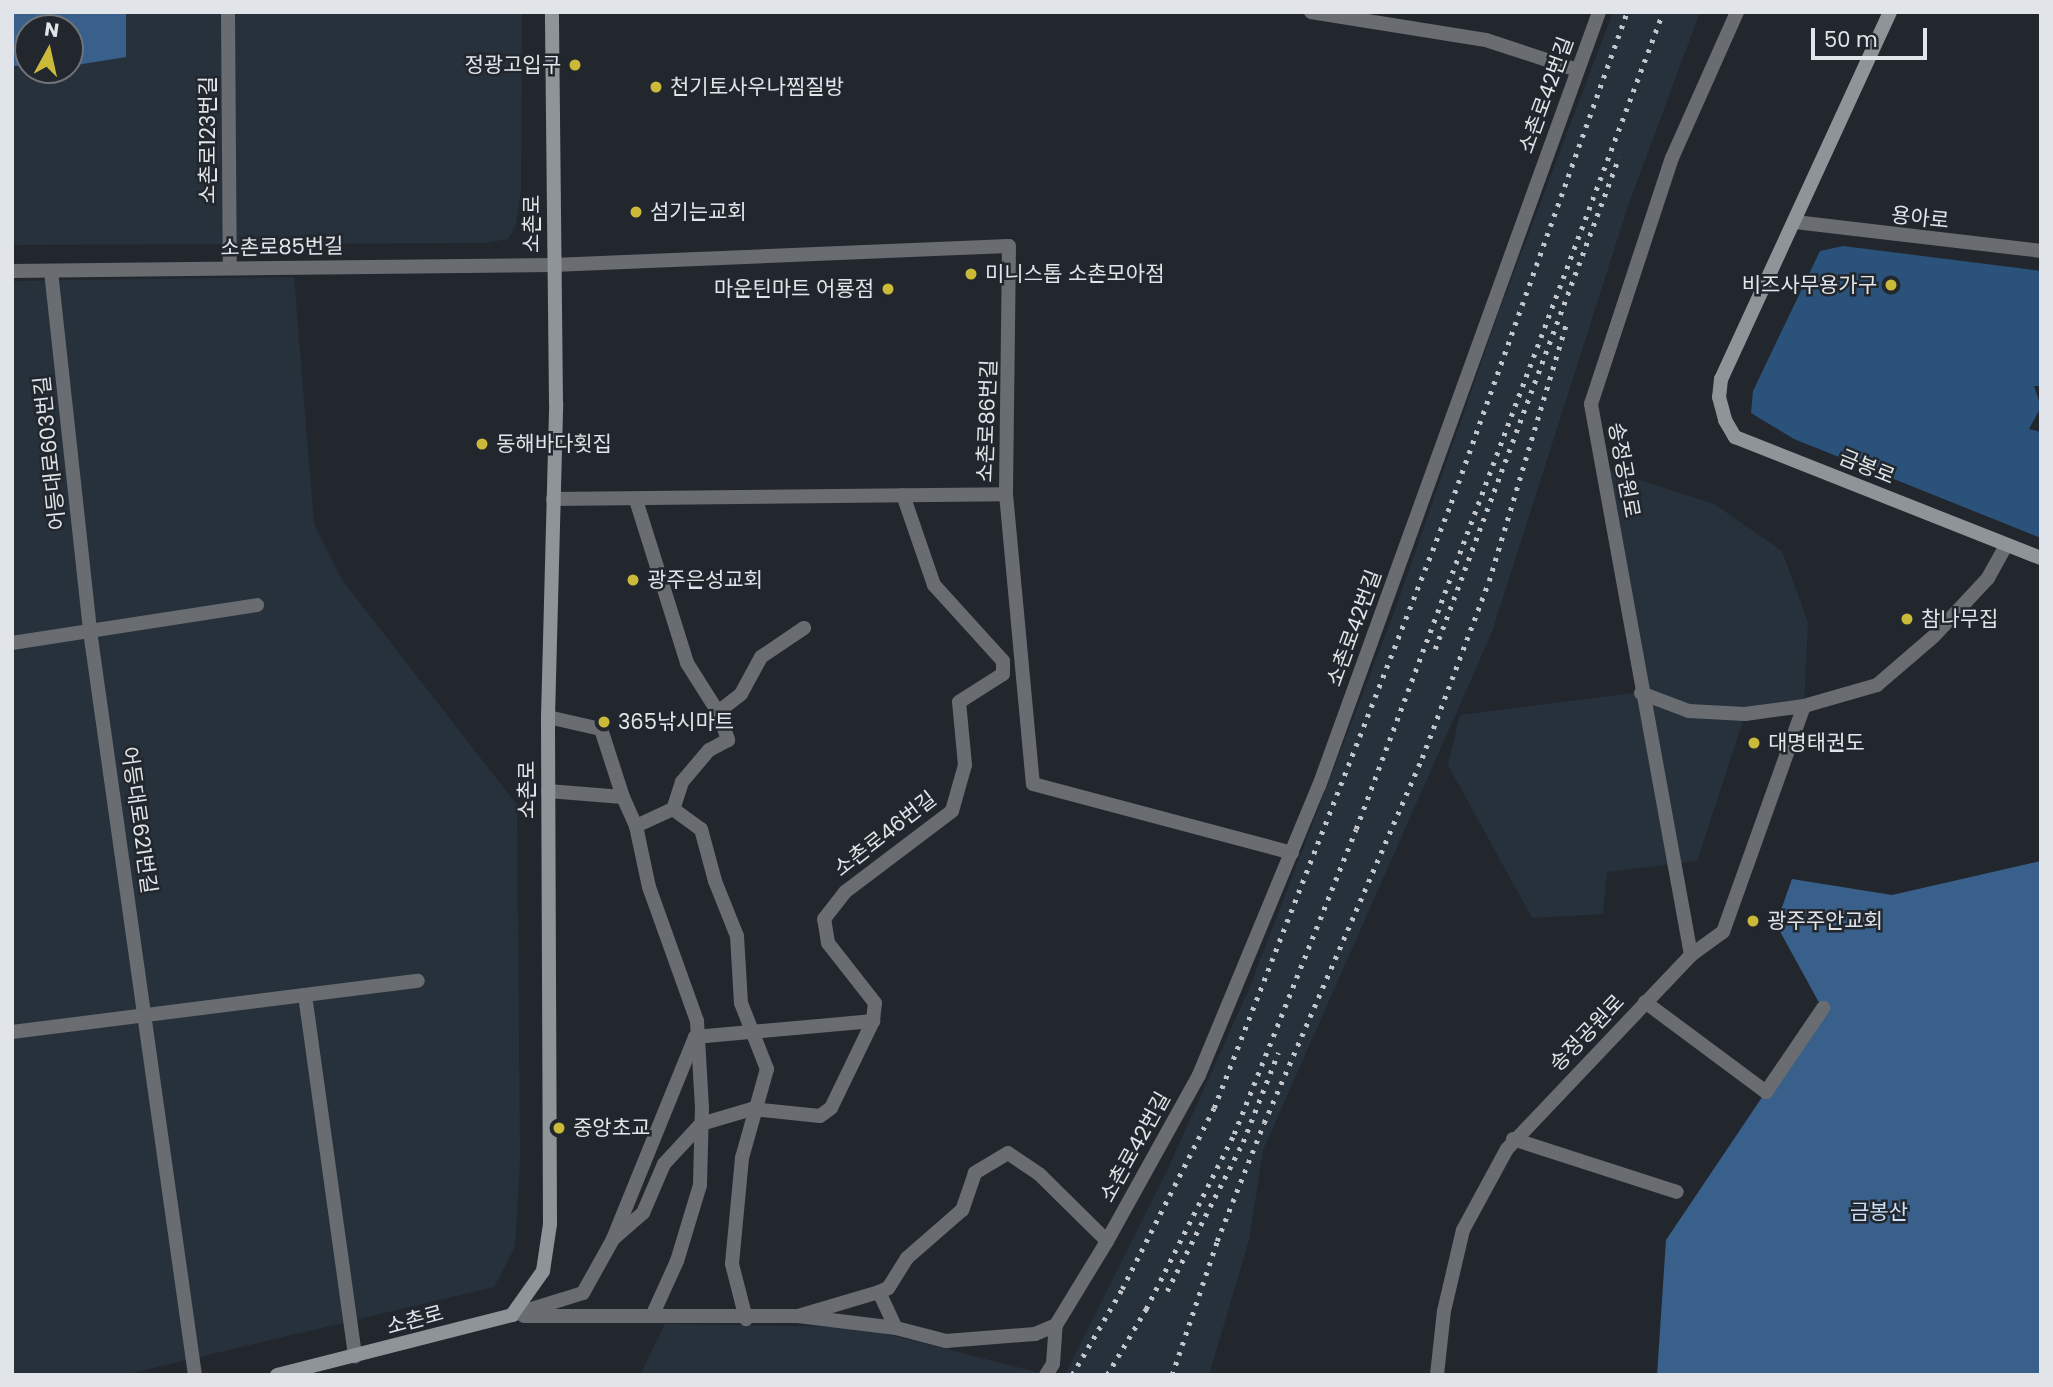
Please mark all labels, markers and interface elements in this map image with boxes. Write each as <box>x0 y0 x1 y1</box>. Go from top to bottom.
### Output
north arrow <box>14 14 84 84</box>
scale bar <box>1815 14 1930 58</box>
text: N <box>43 15 61 44</box>
text: 50 m <box>1824 25 1878 54</box>
street label: 소촌로42번길 <box>1513 33 1579 157</box>
place label: 정광고입구 <box>464 52 561 78</box>
marker: 정광고입구 <box>567 57 583 73</box>
place label: 천기토사우나찜질방 <box>670 74 844 100</box>
street label: 소촌로123번길 <box>195 76 221 204</box>
marker: 천기토사우나찜질방 <box>648 79 664 95</box>
street label: 소촌로 <box>519 195 545 253</box>
place label: 섬기는교회 <box>650 199 747 225</box>
street label: 용아로 <box>1890 202 1950 234</box>
marker: 섬기는교회 <box>628 204 644 220</box>
street label: 소촌로85번길 <box>220 233 344 261</box>
place label: 미니스톱 소촌모아점 <box>985 261 1164 287</box>
marker: 미니스톱 소촌모아점 <box>963 266 979 282</box>
place label: 비즈사무용가구 <box>1742 272 1877 298</box>
place label: 마운틴마트 어룡점 <box>714 276 874 302</box>
marker: 비즈사무용가구 <box>1883 277 1899 293</box>
marker: 마운틴마트 어룡점 <box>880 281 896 297</box>
street label: 소촌로86번길 <box>972 359 1002 483</box>
street label: 어등대로603번길 <box>29 375 71 531</box>
street label: 송정공원로 <box>1603 420 1645 520</box>
place label: 동해바다횟집 <box>496 431 612 457</box>
marker: 동해바다횟집 <box>474 436 490 452</box>
street label: 금봉로 <box>1835 444 1899 490</box>
street label: 소촌로42번길 <box>1321 566 1387 690</box>
place label: 광주은성교회 <box>647 567 763 593</box>
marker: 광주은성교회 <box>625 572 641 588</box>
place label: 참나무집 <box>1921 606 1998 632</box>
marker: 참나무집 <box>1899 611 1915 627</box>
place label: 365낚시마트 <box>618 709 734 735</box>
marker: 365낚시마트 <box>596 714 612 730</box>
place label: 대명태권도 <box>1768 730 1865 756</box>
marker: 대명태권도 <box>1746 735 1762 751</box>
street label: 어등대로621번길 <box>116 745 162 895</box>
street label: 소촌로 <box>514 761 540 819</box>
street label: 소촌로46번길 <box>829 786 941 882</box>
place label: 광주주안교회 <box>1767 908 1883 934</box>
marker: 광주주안교회 <box>1745 913 1761 929</box>
street label: 송정공원로 <box>1544 990 1630 1076</box>
street label: 소촌로42번길 <box>1094 1088 1176 1206</box>
place label: 중앙초교 <box>573 1115 650 1141</box>
marker: 중앙초교 <box>551 1120 567 1136</box>
park label: 금봉산 <box>1850 1199 1908 1225</box>
street label: 소촌로 <box>384 1300 446 1340</box>

